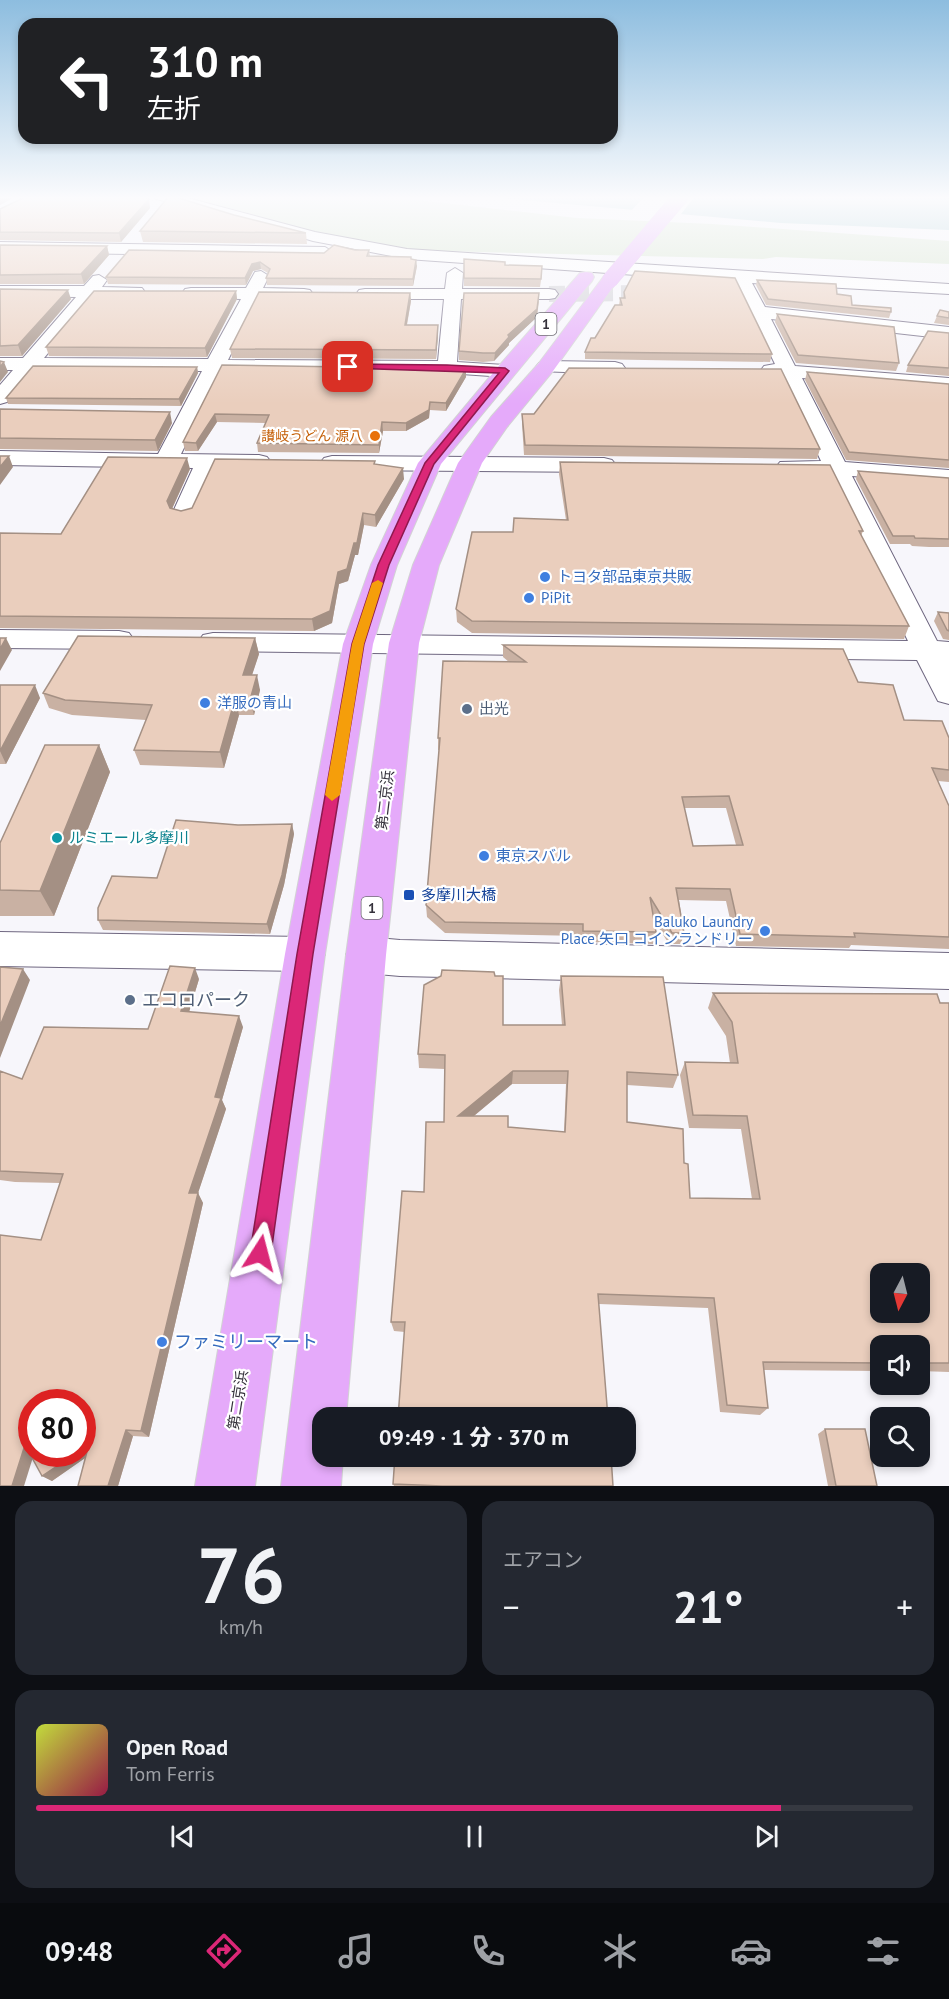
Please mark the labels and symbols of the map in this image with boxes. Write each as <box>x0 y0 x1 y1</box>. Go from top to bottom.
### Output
road number: 1 <box>536 313 556 335</box>
pin <box>322 341 373 392</box>
place label: 讃岐うどん 源八 <box>261 427 363 445</box>
marker: 讃岐うどん 源八 <box>368 429 382 443</box>
place label: トヨタ部品東京共販 <box>557 567 692 586</box>
marker: トヨタ部品東京共販 <box>538 570 552 584</box>
place label: PiPit <box>541 588 571 607</box>
marker: PiPit <box>522 591 536 605</box>
place label: 洋服の青山 <box>217 693 292 712</box>
marker: 洋服の青山 <box>198 696 212 710</box>
place label: 出光 <box>479 699 509 718</box>
marker: 出光 <box>460 702 474 716</box>
street label: 第二京浜 <box>371 769 398 831</box>
place label: ルミエール多摩川 <box>69 828 189 847</box>
marker: ルミエール多摩川 <box>50 831 64 845</box>
place label: 東京スバル <box>496 846 571 865</box>
marker: 東京スバル <box>477 849 491 863</box>
place label: 多摩川大橋 <box>421 885 496 904</box>
marker: 多摩川大橋 <box>402 888 416 902</box>
road number: 1 <box>362 897 382 919</box>
place label: Baluko Laundry Place 矢口 コインランドリー <box>561 912 753 948</box>
marker: Baluko Laundry Place 矢口 コインランドリー <box>758 924 772 938</box>
place label: エコロパーク <box>142 988 250 1011</box>
marker: エコロパーク <box>123 993 137 1007</box>
position arrow <box>228 1221 292 1285</box>
north arrow <box>870 1263 930 1323</box>
place label: ファミリーマート <box>174 1330 318 1353</box>
marker: ファミリーマート <box>155 1335 169 1349</box>
street label: 第二京浜 <box>223 1369 252 1431</box>
speed limit sign: 80 <box>18 1389 96 1467</box>

